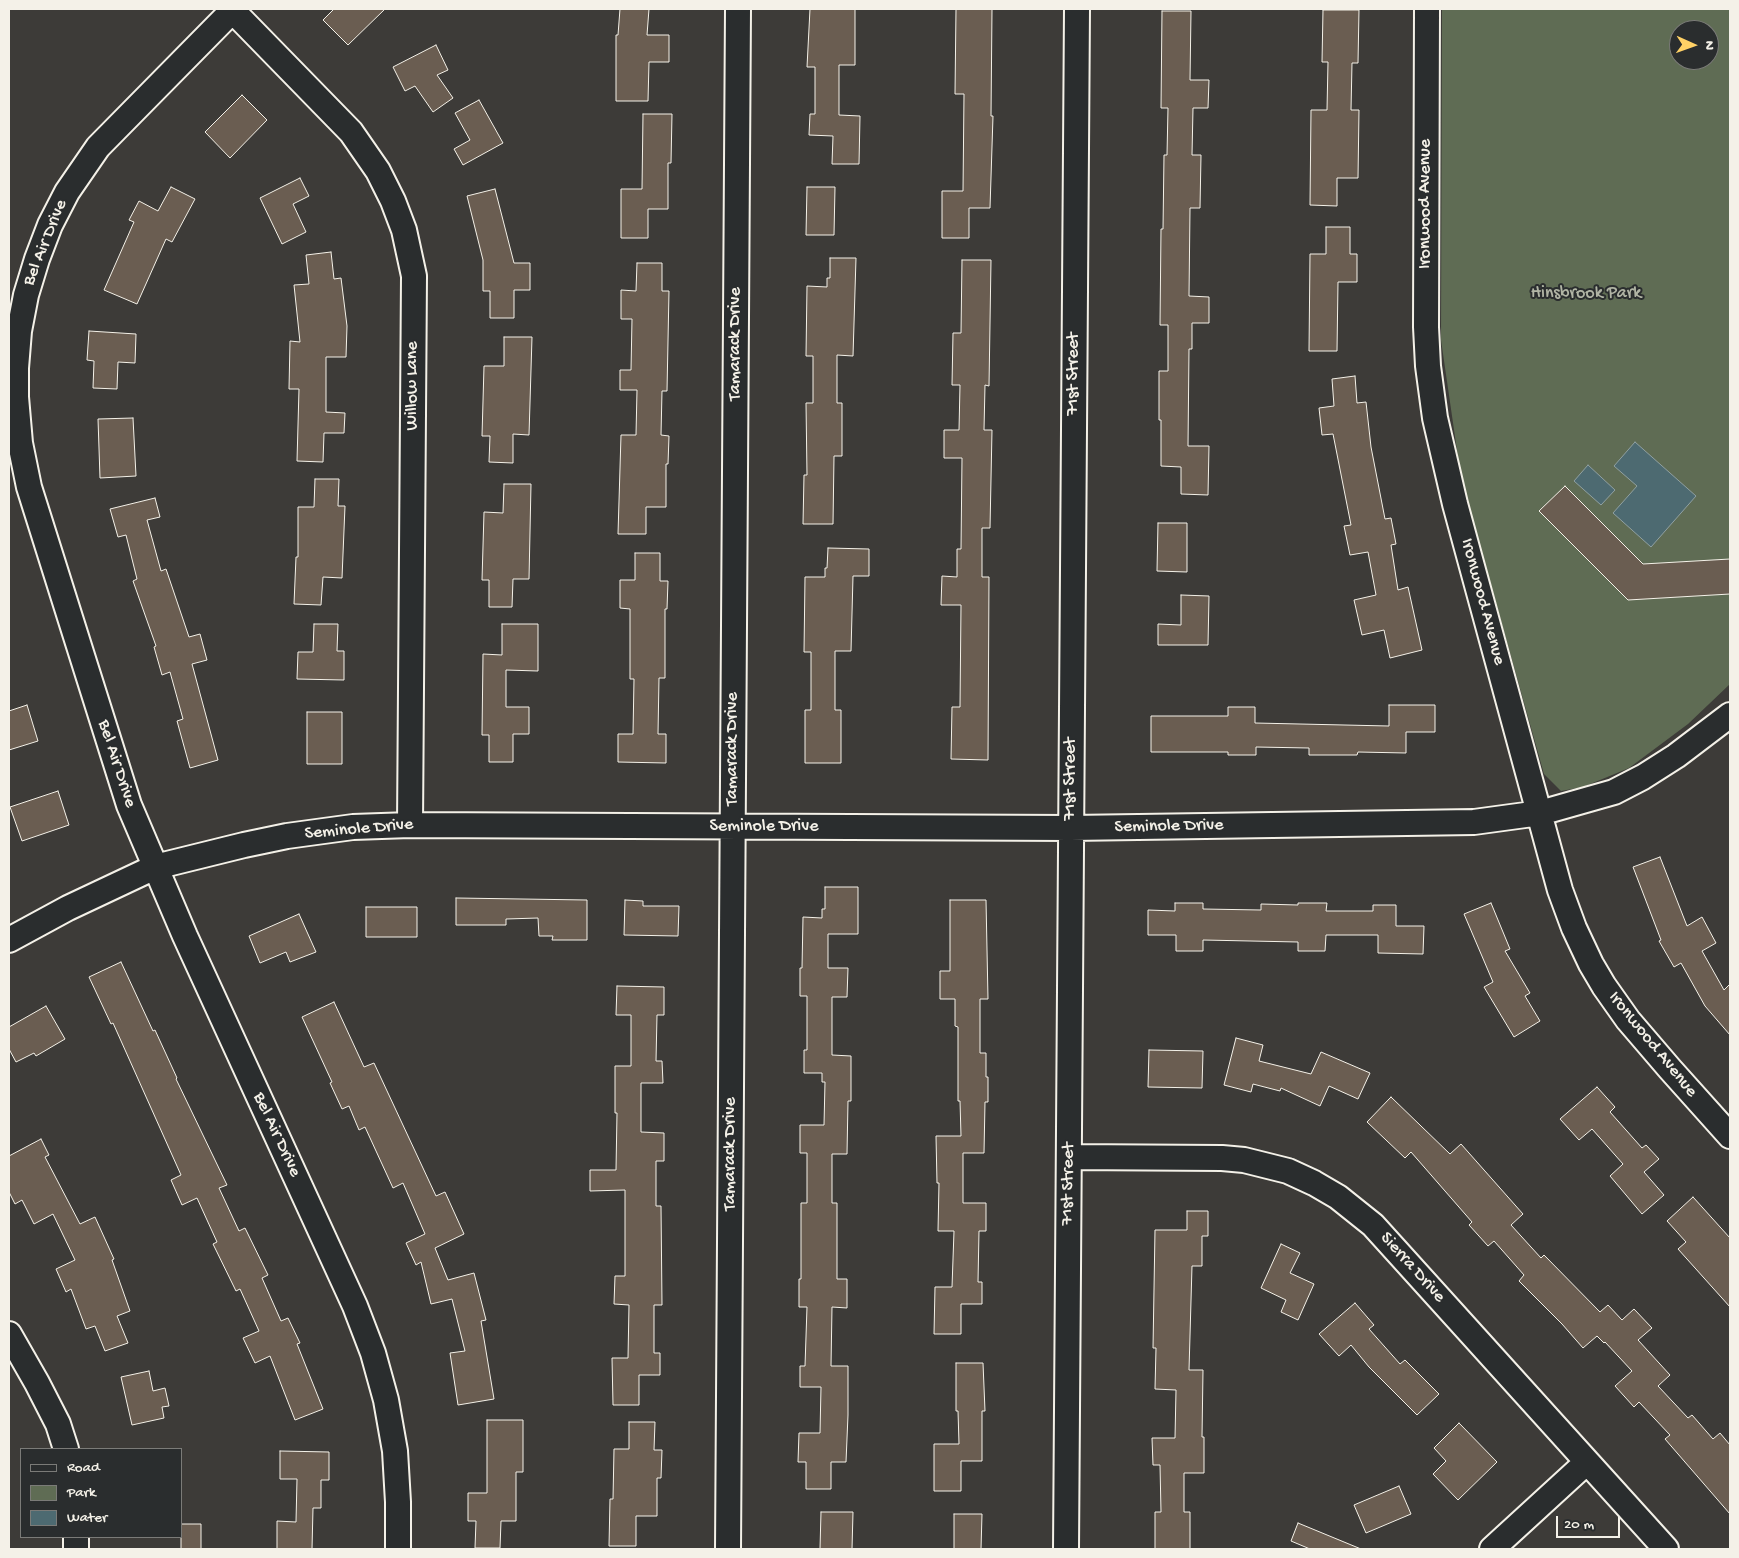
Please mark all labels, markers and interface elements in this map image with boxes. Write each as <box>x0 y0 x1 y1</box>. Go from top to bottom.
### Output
north arrow <box>1669 20 1719 70</box>
text: N <box>1700 41 1717 50</box>
street label: Ironwood Avenue <box>1415 139 1437 269</box>
street label: Bel Air Drive <box>19 197 73 289</box>
park label: Hinsbrook Park <box>1531 283 1641 305</box>
street label: Tamarack Drive <box>725 287 747 401</box>
street label: 71st Street <box>1063 333 1085 415</box>
street label: Willow Lane <box>402 341 424 431</box>
street label: Ironwood Avenue <box>1455 536 1509 668</box>
street label: Tamarack Drive <box>722 692 744 806</box>
street label: Bel Air Drive <box>92 717 140 811</box>
street label: 71st Street <box>1060 738 1082 820</box>
street label: Seminole Drive <box>304 814 414 846</box>
street label: Seminole Drive <box>1114 815 1224 839</box>
street label: Seminole Drive <box>710 816 818 838</box>
street label: Ironwood Avenue <box>1603 988 1701 1102</box>
street label: Bel Air Drive <box>247 1089 305 1181</box>
street label: Tamarack Drive <box>720 1097 742 1211</box>
street label: 71st Street <box>1057 1142 1081 1226</box>
street label: Sierra Drive <box>1375 1228 1449 1308</box>
legend <box>20 1448 182 1538</box>
text: Road <box>67 1459 100 1477</box>
text: Park <box>67 1484 96 1502</box>
scale bar <box>1559 1506 1623 1538</box>
text: Water <box>67 1509 107 1527</box>
text: 20 m <box>1564 1516 1594 1534</box>

